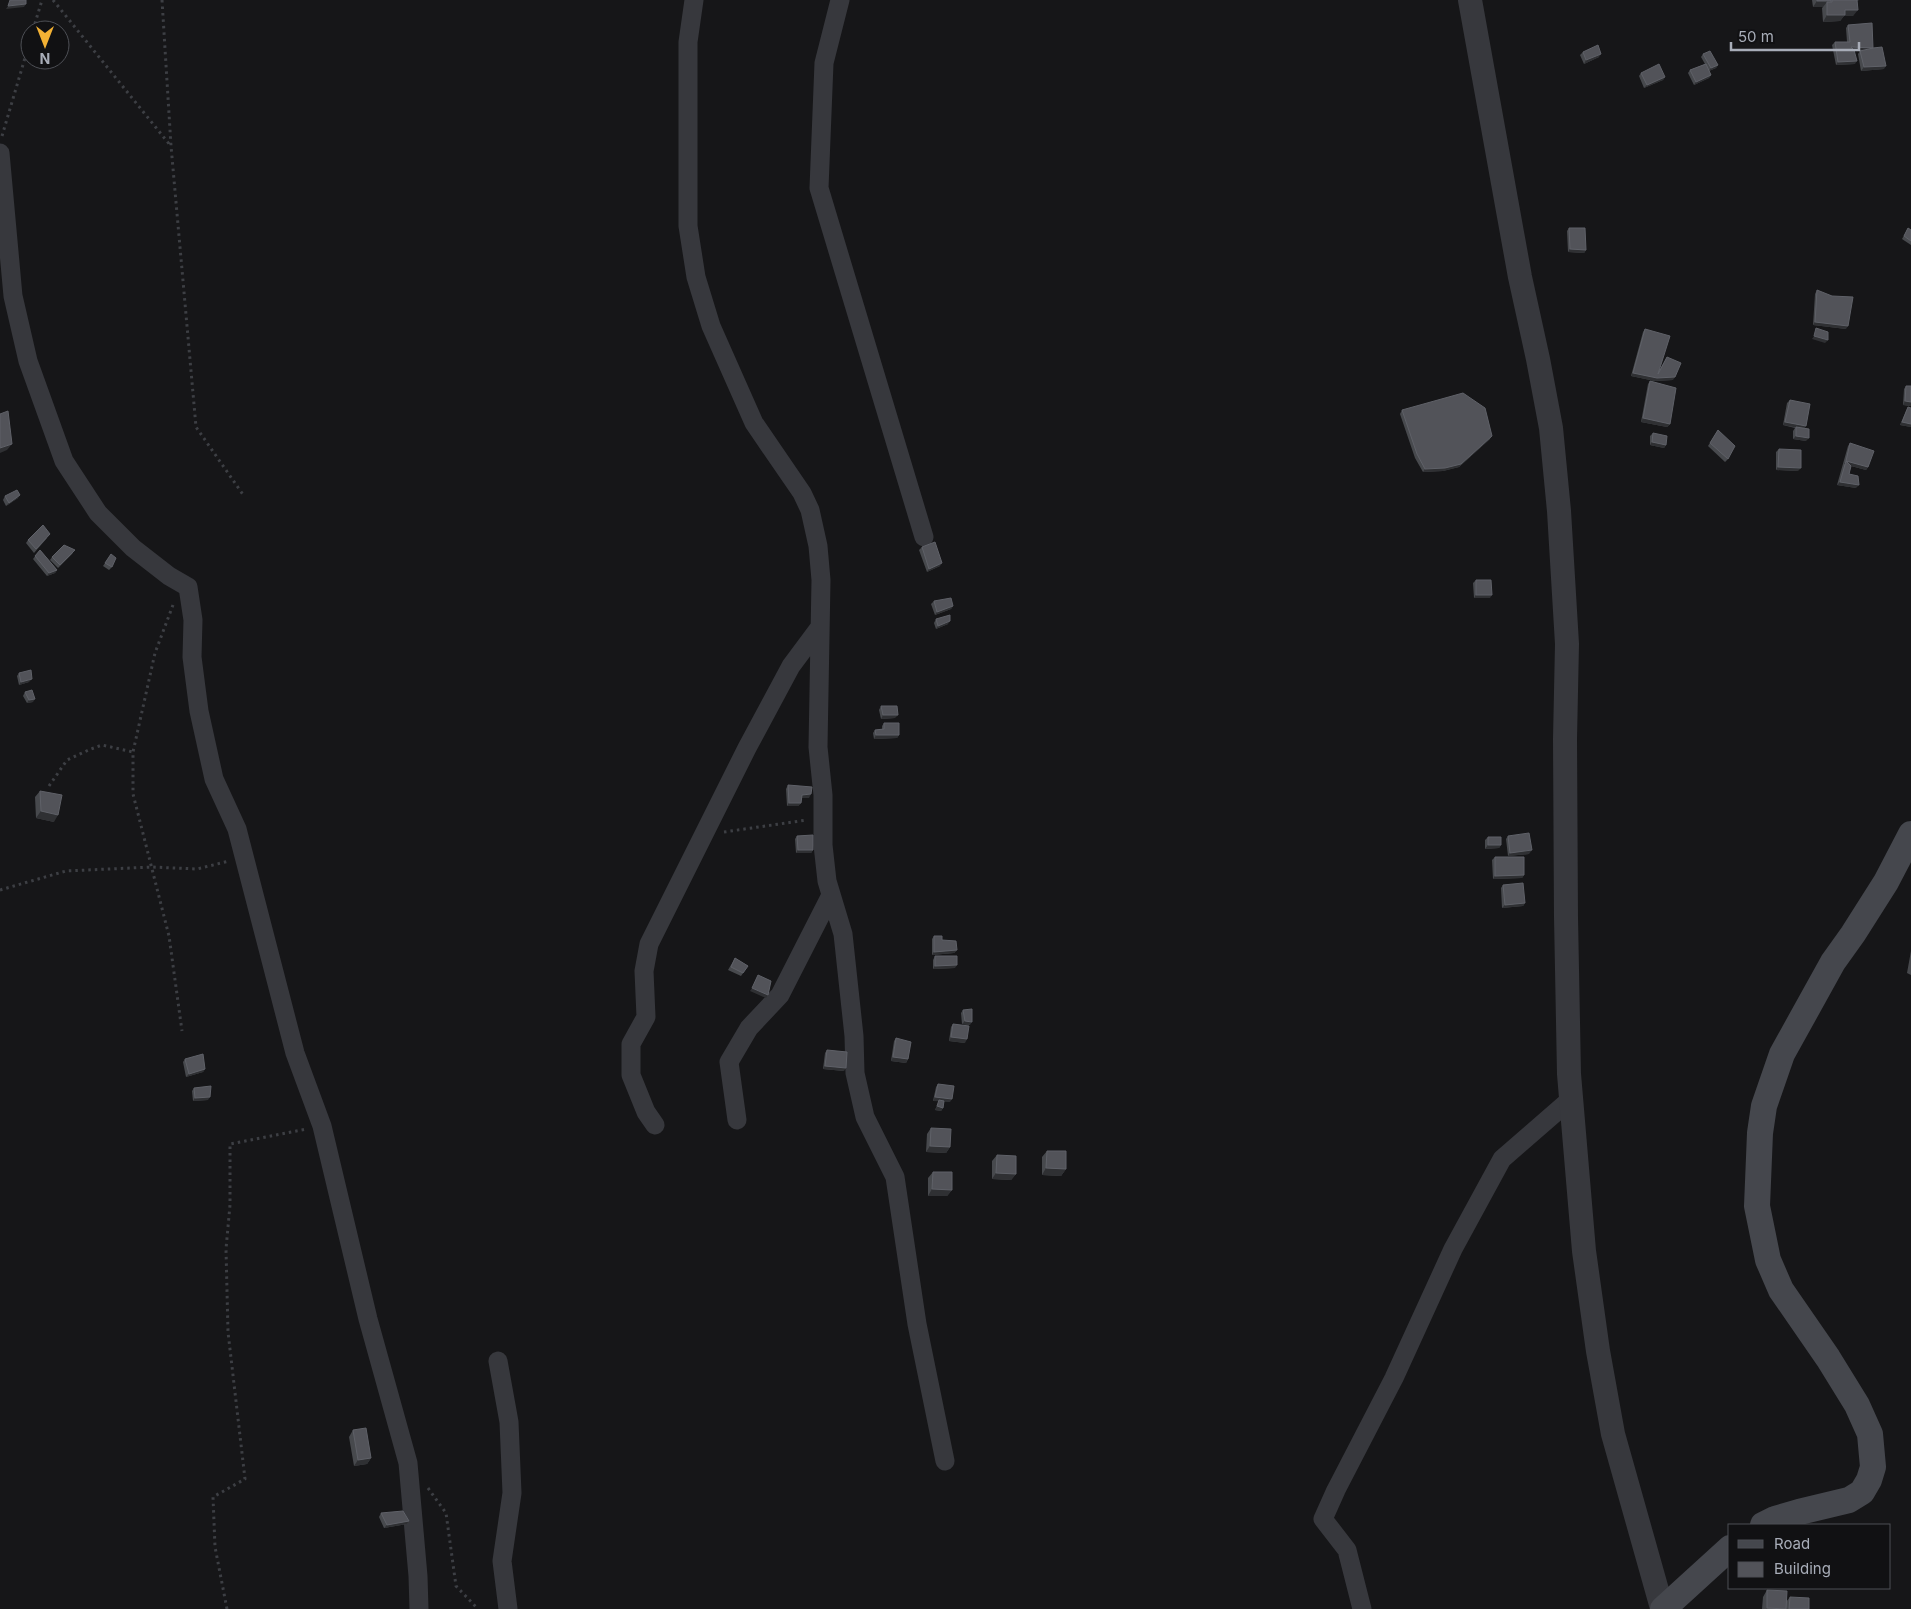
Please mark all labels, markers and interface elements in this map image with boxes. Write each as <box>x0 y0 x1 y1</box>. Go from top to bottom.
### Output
north arrow <box>20 20 70 70</box>
scale bar <box>1731 20 1858 52</box>
text: 50 m <box>1738 27 1774 46</box>
text: N <box>40 50 50 67</box>
legend <box>1728 1524 1891 1589</box>
text: Road <box>1774 1534 1810 1553</box>
text: Building <box>1774 1559 1831 1578</box>

